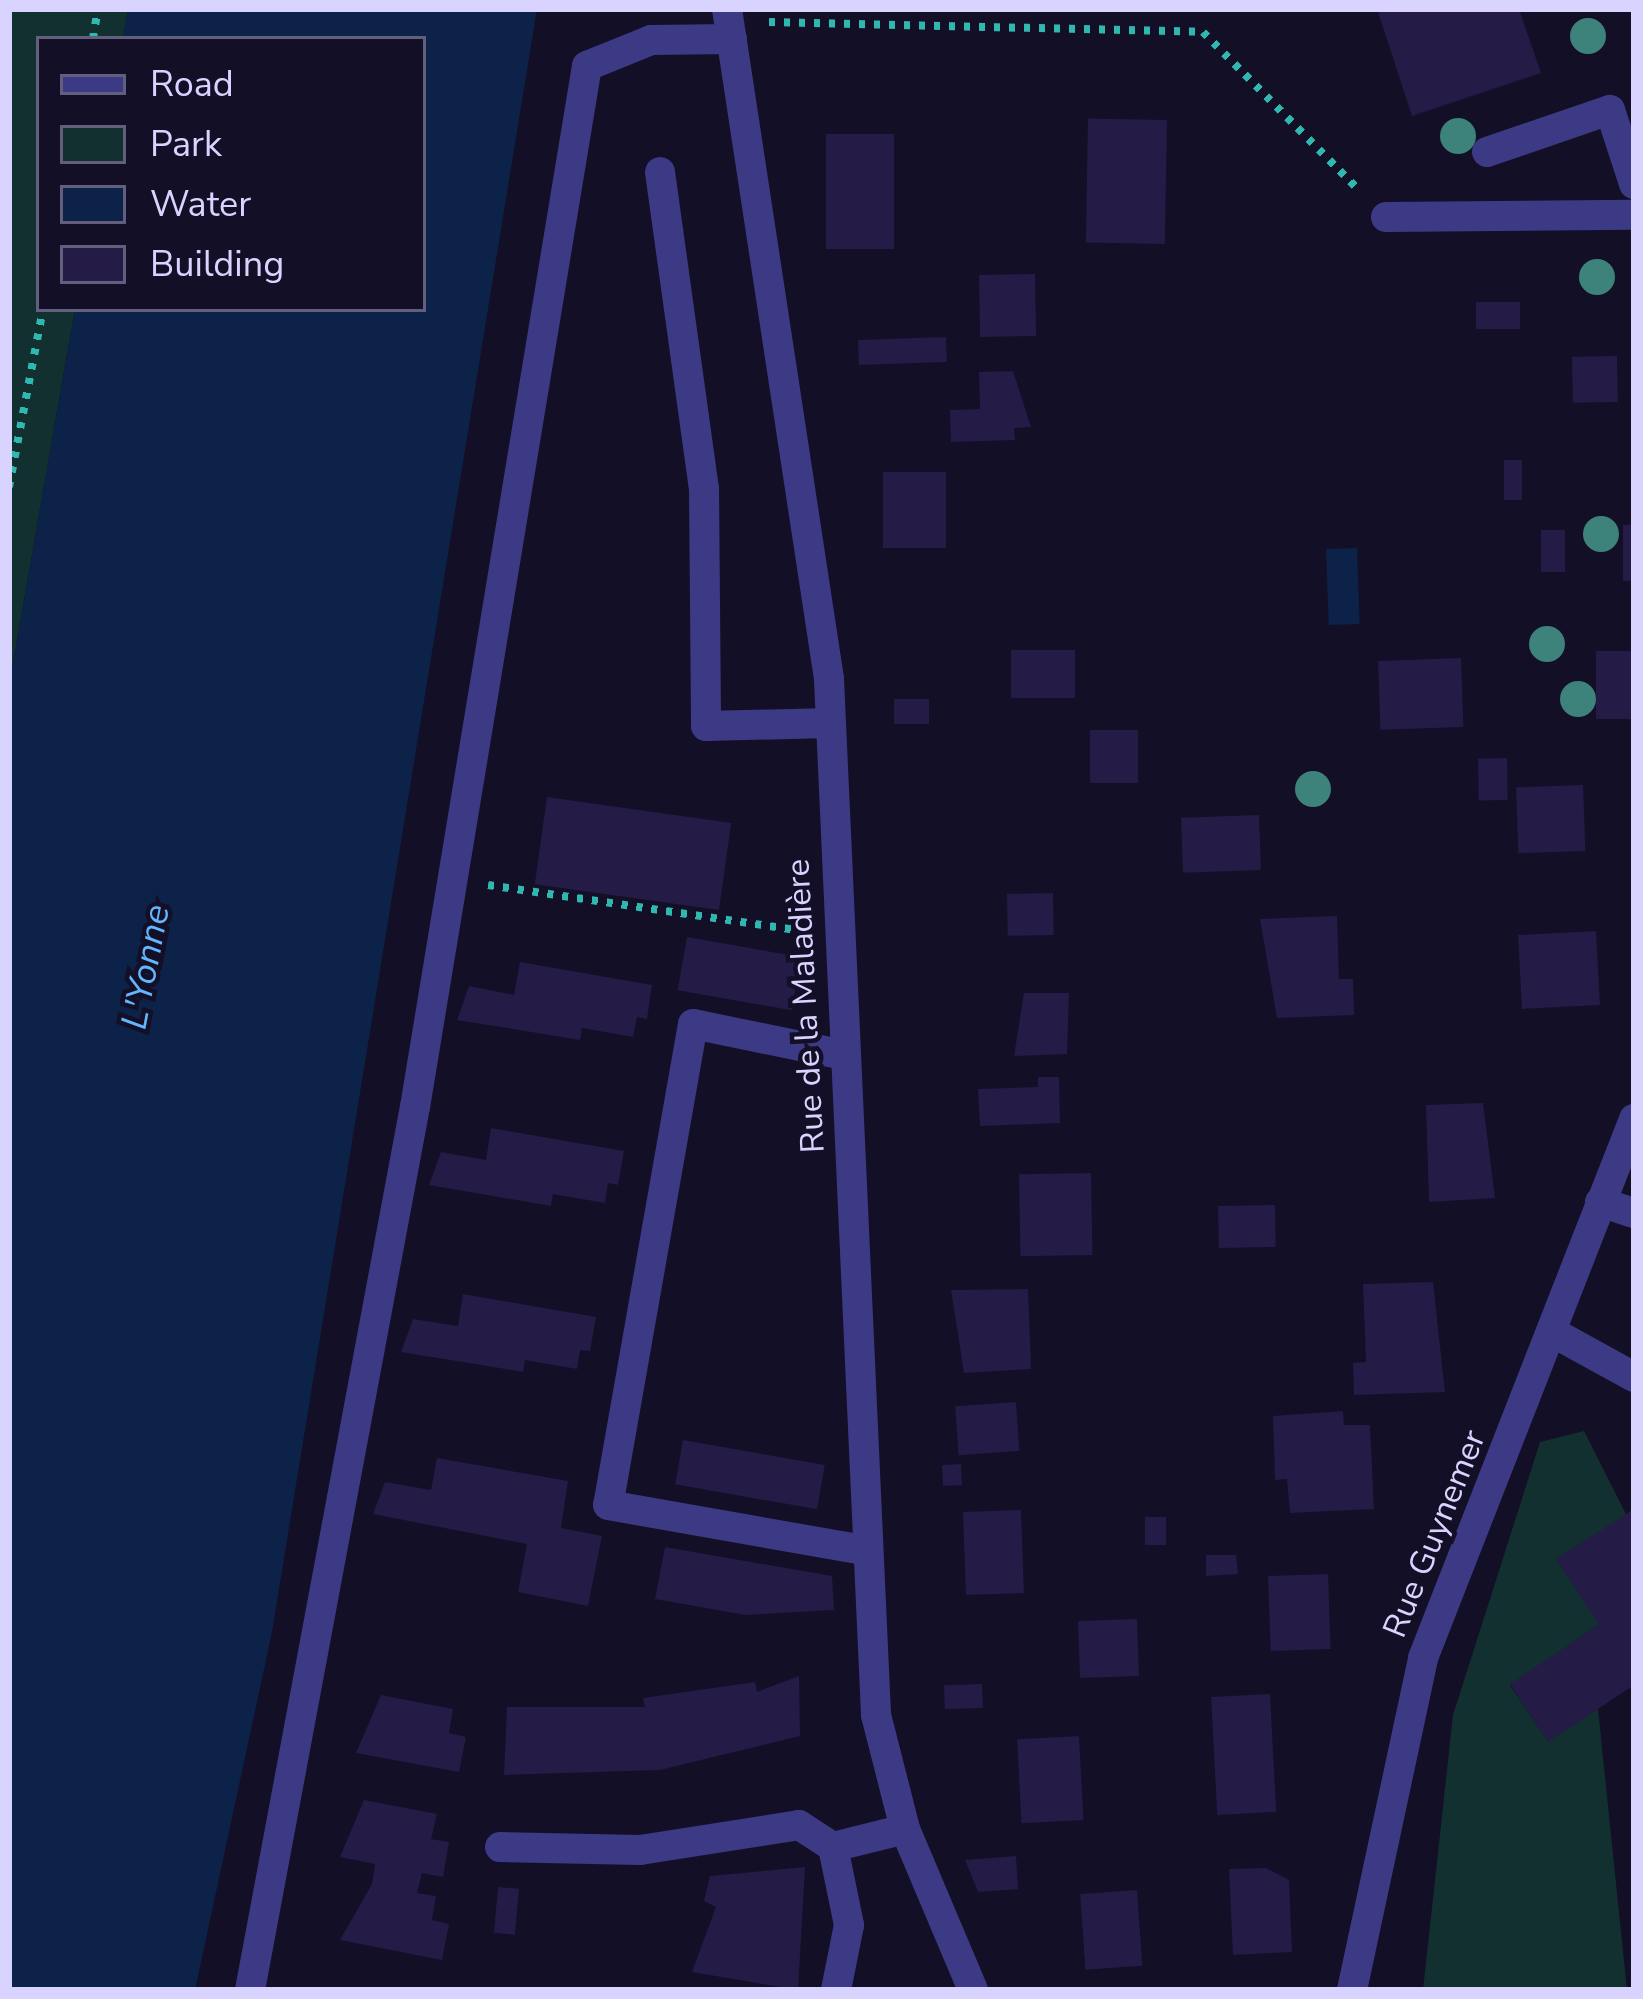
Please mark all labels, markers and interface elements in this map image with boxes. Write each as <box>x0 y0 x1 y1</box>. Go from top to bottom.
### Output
legend <box>36 36 426 312</box>
text: Road <box>150 60 234 109</box>
text: Park <box>150 120 222 169</box>
text: Water <box>150 180 251 229</box>
text: Building <box>150 240 284 289</box>
street label: Rue de la Maladière <box>779 858 833 1154</box>
water label: L'Yonne <box>113 901 179 1033</box>
street label: Rue Guynemer <box>1375 1425 1495 1643</box>

